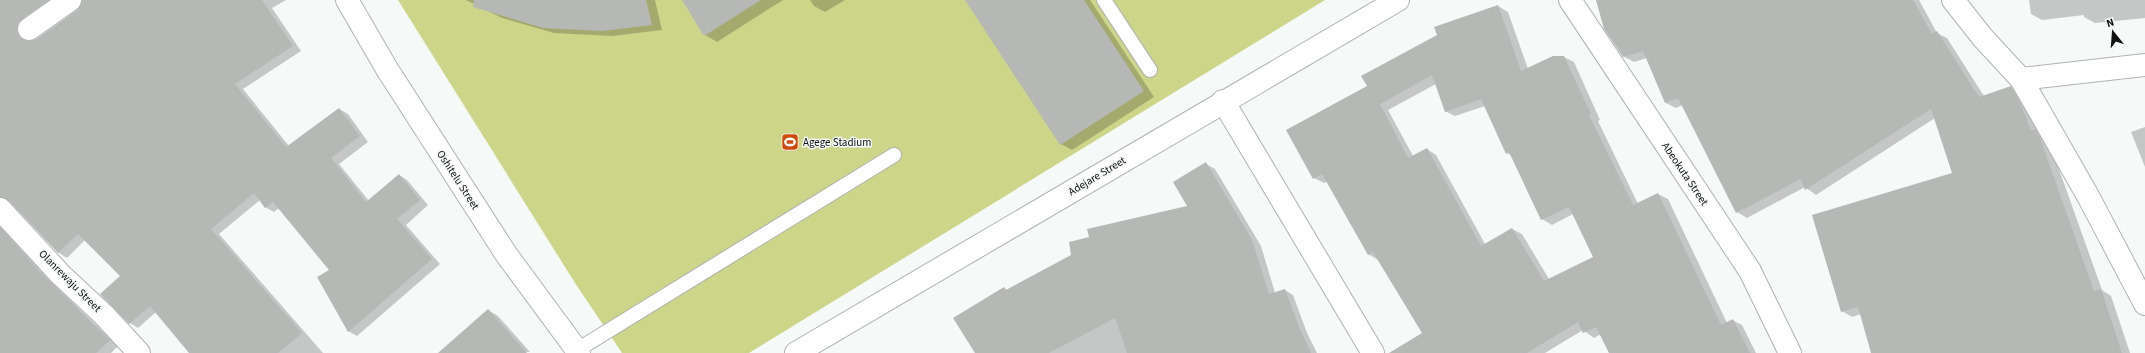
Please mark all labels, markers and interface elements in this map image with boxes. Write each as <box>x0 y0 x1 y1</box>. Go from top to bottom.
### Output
north arrow <box>2093 12 2133 52</box>
text: N <box>2105 15 2116 31</box>
sports icon: Agege Stadium <box>780 132 800 152</box>
place label: Agege Stadium <box>803 135 871 150</box>
street label: Abeokuta Street <box>1658 139 1712 209</box>
street label: Oshitelu Street <box>433 147 483 213</box>
street label: Adejare Street <box>1065 153 1129 199</box>
street label: Olanrewaju Street <box>35 246 105 316</box>

